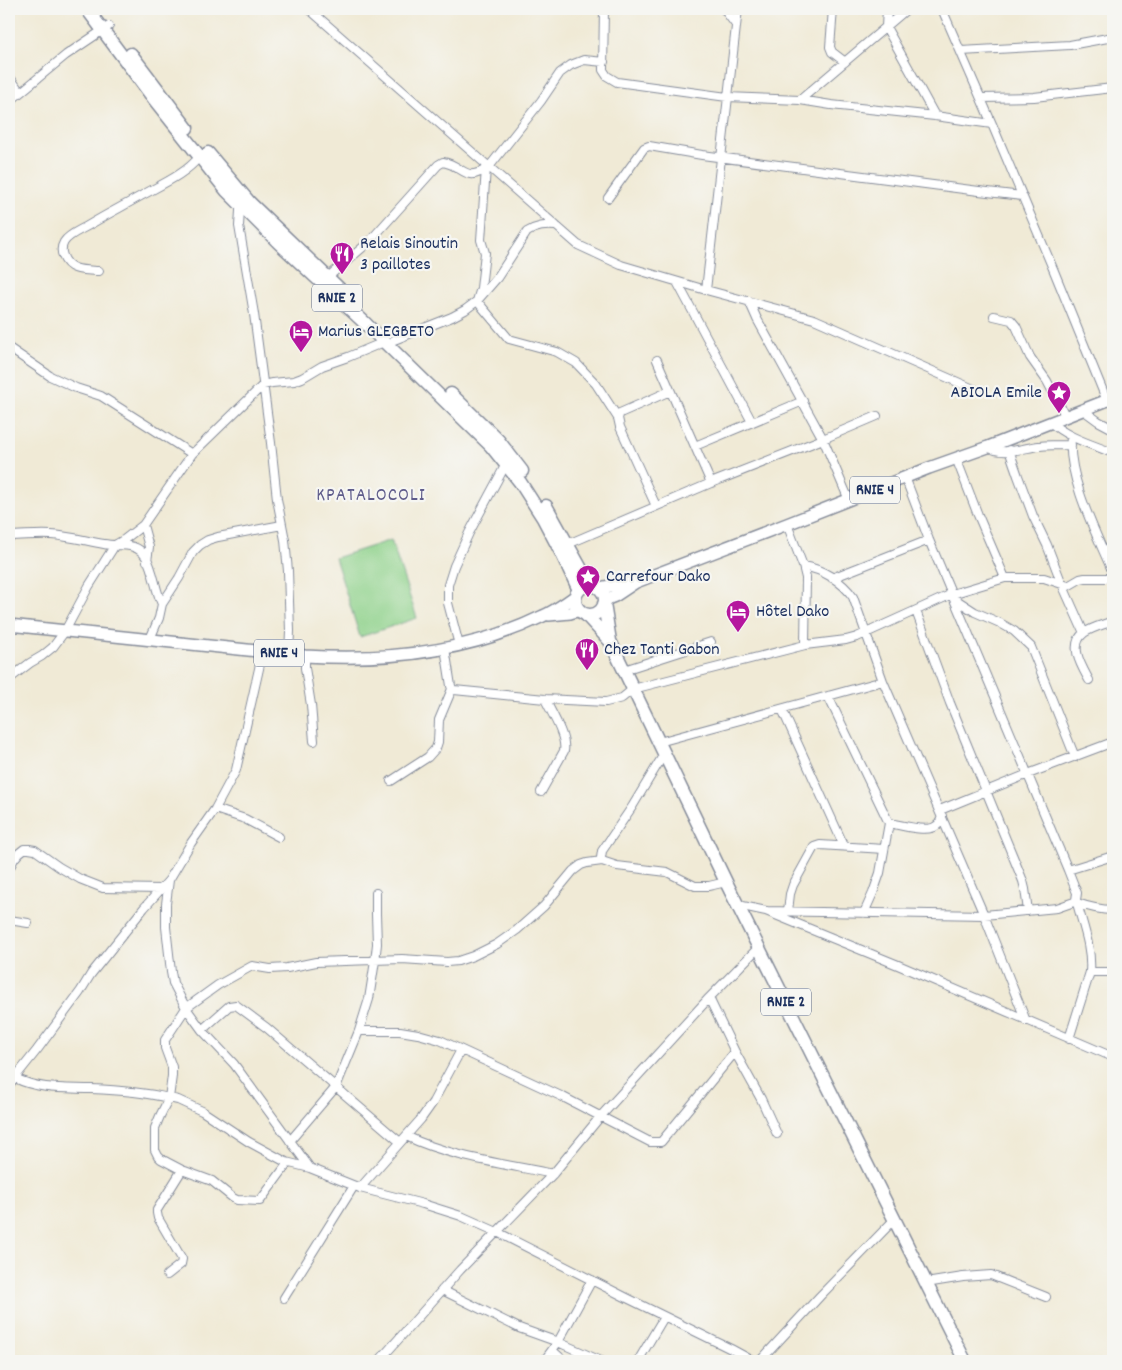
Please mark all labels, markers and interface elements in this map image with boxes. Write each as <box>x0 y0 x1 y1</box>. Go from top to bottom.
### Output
place label: Relais Sinoutin 3 paillotes <box>360 232 458 278</box>
restaurant icon: Relais Sinoutin 3 paillotes <box>329 241 355 275</box>
road number: RNIE 2 <box>312 284 362 312</box>
hotel icon: Marius GLEGBETO <box>288 319 314 353</box>
place label: Marius GLEGBETO <box>318 320 434 345</box>
place icon: ABIOLA Emile <box>1046 380 1072 414</box>
place label: ABIOLA Emile <box>950 381 1042 406</box>
road number: RNIE 4 <box>850 476 900 504</box>
district label: KPATALOCOLI <box>316 483 426 510</box>
place icon: Carrefour Dako <box>575 564 601 598</box>
place label: Carrefour Dako <box>606 565 711 590</box>
hotel icon: Hôtel Dako <box>725 599 751 633</box>
place label: Hôtel Dako <box>756 600 829 625</box>
restaurant icon: Chez Tanti Gabon <box>574 637 600 671</box>
place label: Chez Tanti Gabon <box>604 638 720 663</box>
road number: RNIE 4 <box>254 640 304 666</box>
road number: RNIE 2 <box>761 989 811 1016</box>

